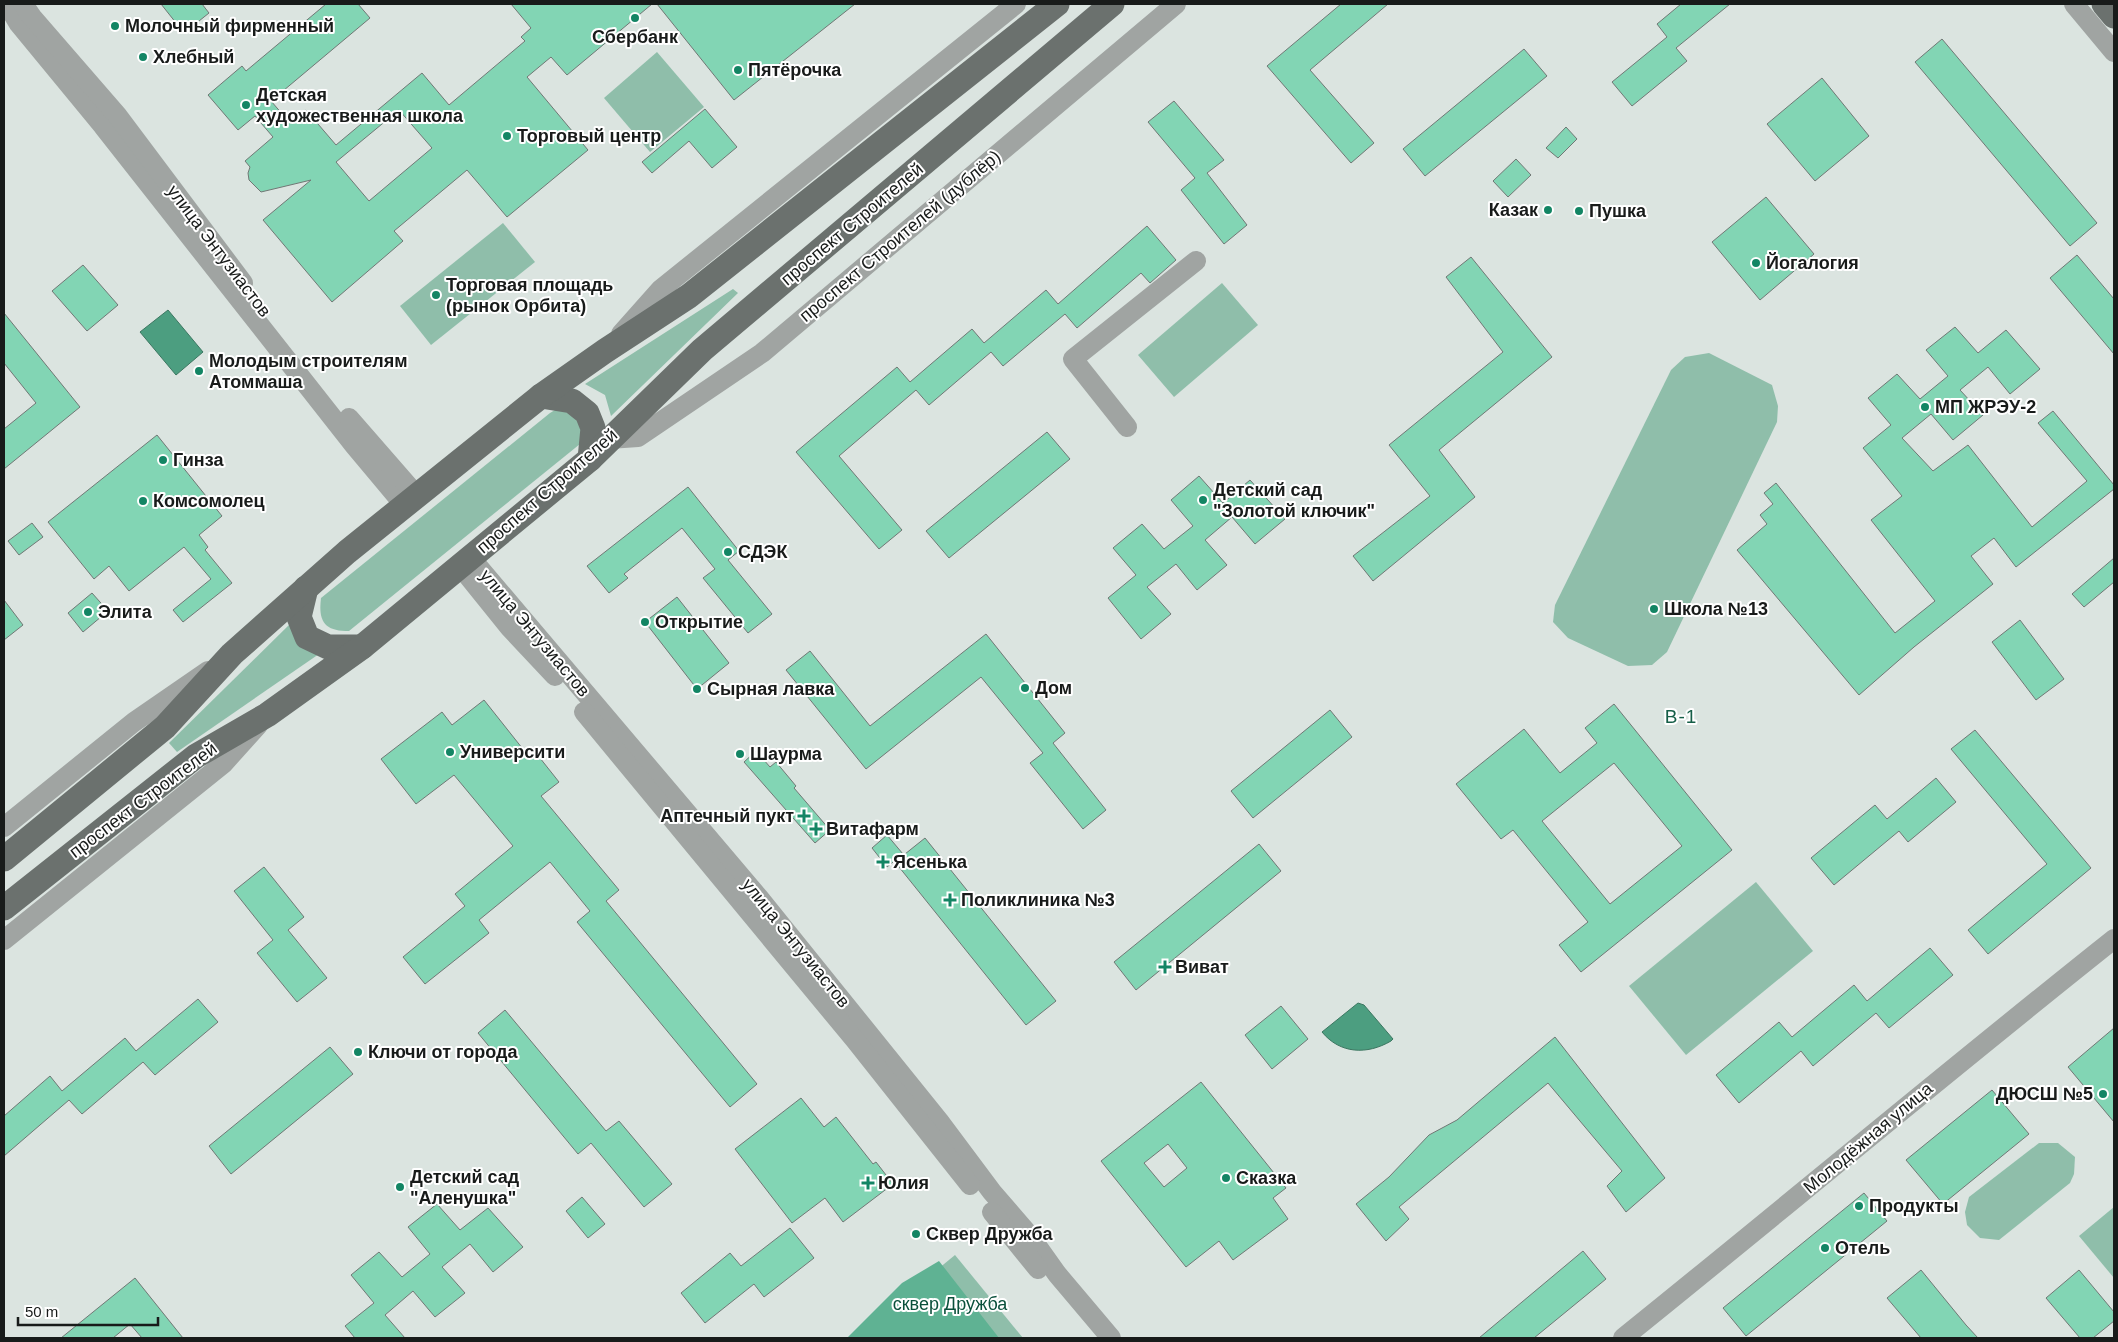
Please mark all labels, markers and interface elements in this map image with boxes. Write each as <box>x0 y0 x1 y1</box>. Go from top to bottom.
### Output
marker: Сбербанк <box>629 12 641 24</box>
place label: Молочный фирменный <box>125 16 334 36</box>
marker: Молочный фирменный <box>109 20 121 32</box>
place label: Сбербанк <box>592 27 679 47</box>
place label: Хлебный <box>153 47 234 67</box>
marker: Хлебный <box>137 51 149 63</box>
place label: Пятёрочка <box>748 60 842 80</box>
marker: Пятёрочка <box>732 64 744 76</box>
place label: Детская художественная школа <box>256 85 464 126</box>
marker: Детская художественная школа <box>240 99 252 111</box>
place label: Торговый центр <box>517 126 661 146</box>
marker: Торговый центр <box>501 130 513 142</box>
street label: проспект Строителей (дублёр) <box>796 146 1004 326</box>
street label: проспект Строителей <box>777 159 927 289</box>
street label: улица Энтузиастов <box>163 181 275 321</box>
place label: Казак <box>1489 200 1539 220</box>
place label: Пушка <box>1589 201 1647 221</box>
marker: Казак <box>1542 204 1554 216</box>
marker: Пушка <box>1573 205 1585 217</box>
place label: Йогалогия <box>1766 252 1859 273</box>
marker: Йогалогия <box>1750 257 1762 269</box>
place label: Торговая площадь (рынок Орбита) <box>446 275 613 316</box>
marker: Торговая площадь (рынок Орбита) <box>430 289 442 301</box>
place label: Молодым строителям Атоммаша <box>209 351 408 392</box>
marker: Молодым строителям Атоммаша <box>193 365 205 377</box>
place label: МП ЖРЭУ-2 <box>1935 397 2036 417</box>
marker: МП ЖРЭУ-2 <box>1919 401 1931 413</box>
street label: проспект Строителей <box>473 425 621 557</box>
place label: Гинза <box>173 450 224 470</box>
marker: Гинза <box>157 454 169 466</box>
place label: Детский сад "Золотой ключик" <box>1213 480 1375 521</box>
place label: Комсомолец <box>153 491 265 511</box>
marker: Детский сад "Золотой ключик" <box>1197 494 1209 506</box>
marker: Комсомолец <box>137 495 149 507</box>
place label: СДЭК <box>738 542 788 562</box>
marker: СДЭК <box>722 546 734 558</box>
street label: улица Энтузиастов <box>476 565 594 701</box>
place label: Школа №13 <box>1664 599 1768 619</box>
place label: Элита <box>98 602 153 622</box>
marker: Школа №13 <box>1648 603 1660 615</box>
marker: Элита <box>82 606 94 618</box>
place label: Открытие <box>655 612 743 632</box>
marker: Открытие <box>639 616 651 628</box>
place label: Дом <box>1035 678 1072 698</box>
place label: Сырная лавка <box>707 679 835 699</box>
marker: Дом <box>1019 682 1031 694</box>
marker: Сырная лавка <box>691 683 703 695</box>
district label: В-1 <box>1665 706 1697 727</box>
street label: проспект Строителей <box>65 738 221 862</box>
place label: Университи <box>460 742 565 762</box>
place label: Шаурма <box>750 744 823 764</box>
marker: Университи <box>444 746 456 758</box>
marker: Шаурма <box>734 748 746 760</box>
place label: Аптечный пукт <box>660 806 794 826</box>
marker: Аптечный пукт <box>798 810 810 822</box>
place label: Витафарм <box>826 819 919 839</box>
marker: Витафарм <box>810 823 822 835</box>
place label: Ясенька <box>893 852 968 872</box>
marker: Ясенька <box>877 856 889 868</box>
street label: улица Энтузиастов <box>738 875 854 1011</box>
place label: Поликлиника №3 <box>961 890 1115 910</box>
marker: Поликлиника №3 <box>943 893 957 907</box>
place label: Виват <box>1175 957 1229 977</box>
marker: Виват <box>1159 961 1171 973</box>
place label: Ключи от города <box>368 1042 518 1062</box>
marker: Ключи от города <box>352 1046 364 1058</box>
street label: Молодёжная улица <box>1800 1078 1937 1198</box>
place label: ДЮСШ №5 <box>1996 1084 2093 1104</box>
marker: ДЮСШ №5 <box>2097 1088 2109 1100</box>
place label: Детский сад "Аленушка" <box>410 1167 520 1208</box>
place label: Сказка <box>1236 1168 1297 1188</box>
marker: Сказка <box>1220 1172 1232 1184</box>
place label: Юлия <box>878 1173 929 1193</box>
marker: Юлия <box>862 1177 874 1189</box>
marker: Детский сад "Аленушка" <box>394 1181 406 1193</box>
place label: Продукты <box>1869 1196 1959 1216</box>
marker: Продукты <box>1853 1200 1865 1212</box>
place label: Сквер Дружба <box>926 1224 1054 1244</box>
marker: Сквер Дружба <box>910 1228 922 1240</box>
place label: Отель <box>1835 1238 1890 1258</box>
marker: Отель <box>1819 1242 1831 1254</box>
scale bar <box>18 1294 158 1326</box>
park label: сквер Дружба <box>893 1294 1008 1314</box>
text: 50 m <box>25 1303 58 1320</box>

